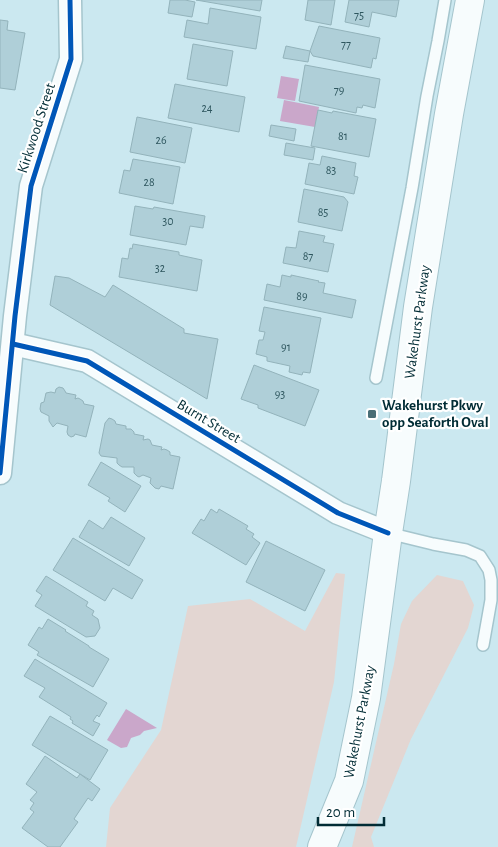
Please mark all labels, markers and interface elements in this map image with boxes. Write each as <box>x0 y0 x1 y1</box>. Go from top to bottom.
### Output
house number: 75 <box>354 9 364 21</box>
house number: 77 <box>341 38 351 50</box>
street label: Kirkwood Street <box>15 81 58 175</box>
house number: 79 <box>334 84 345 96</box>
house number: 24 <box>201 102 213 114</box>
house number: 81 <box>338 130 348 142</box>
house number: 26 <box>155 134 167 146</box>
house number: 83 <box>326 164 336 176</box>
house number: 28 <box>143 176 155 188</box>
house number: 85 <box>318 206 328 218</box>
house number: 30 <box>162 215 174 227</box>
house number: 87 <box>303 250 313 262</box>
house number: 32 <box>155 262 166 274</box>
street label: Wakehurst Parkway <box>402 264 433 380</box>
house number: 89 <box>296 290 308 302</box>
house number: 91 <box>281 341 291 353</box>
house number: 93 <box>275 388 285 400</box>
street label: Burnt Street <box>175 397 243 446</box>
place label: Wakehurst Pkwy opp Seaforth Oval <box>382 398 489 430</box>
marker: Wakehurst Pkwy opp Seaforth Oval <box>366 408 378 420</box>
street label: Wakehurst Parkway <box>341 664 378 780</box>
scale bar <box>318 794 384 826</box>
text: 20 m <box>326 805 355 820</box>

